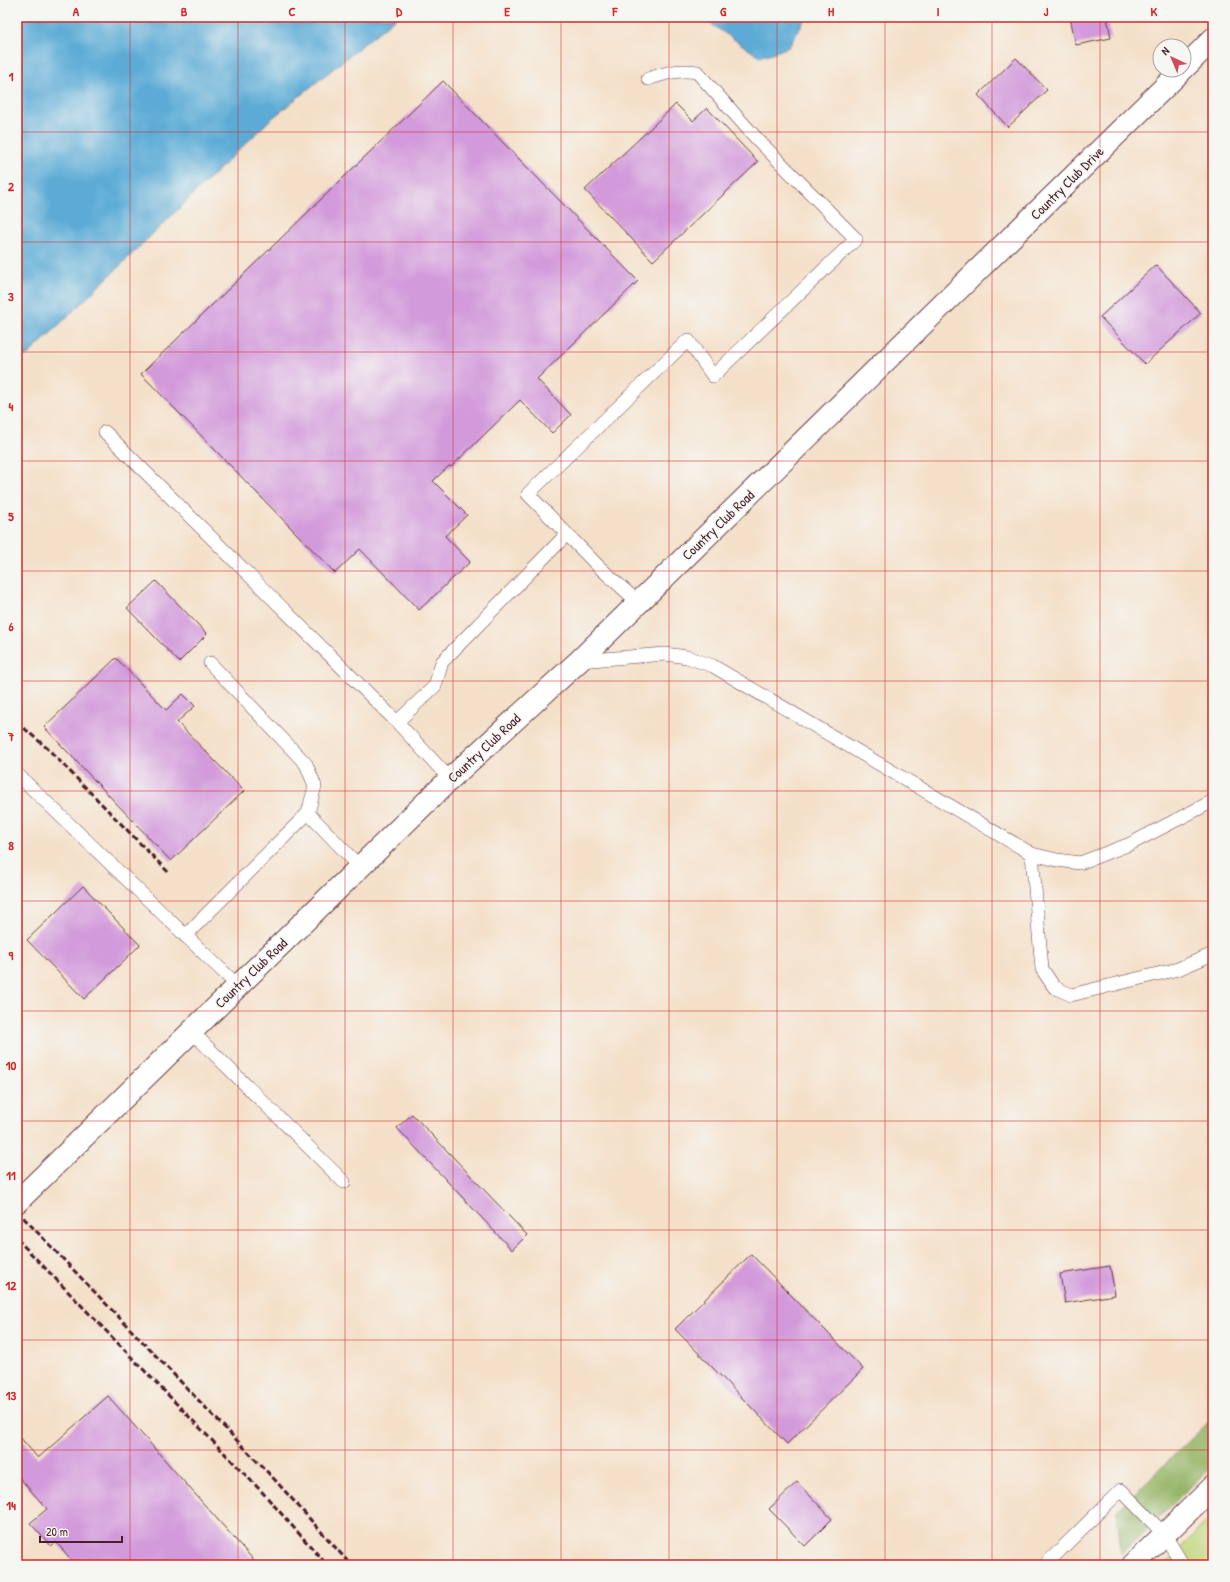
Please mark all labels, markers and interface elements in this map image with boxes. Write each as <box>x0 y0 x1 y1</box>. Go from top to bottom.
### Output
text: A <box>73 2 80 20</box>
text: B <box>181 2 188 20</box>
text: C <box>288 2 296 20</box>
text: D <box>396 2 403 20</box>
text: E <box>504 2 510 20</box>
text: F <box>612 2 619 20</box>
text: G <box>720 2 727 20</box>
text: H <box>828 2 834 20</box>
text: I <box>936 2 940 20</box>
text: J <box>1044 2 1049 20</box>
text: K <box>1151 2 1158 20</box>
north arrow <box>1152 38 1192 78</box>
text: N <box>1158 44 1172 58</box>
text: 1 <box>9 67 14 85</box>
street label: Country Club Drive <box>1026 141 1109 224</box>
text: 2 <box>8 177 15 195</box>
text: 3 <box>8 287 14 305</box>
text: 4 <box>9 397 14 415</box>
street label: Country Club Road <box>677 485 759 565</box>
text: 5 <box>8 507 14 525</box>
text: 6 <box>8 617 14 635</box>
street label: Country Club Road <box>443 708 525 787</box>
text: 7 <box>7 727 15 745</box>
text: 8 <box>8 836 14 854</box>
street label: Country Club Road <box>210 933 292 1013</box>
text: 9 <box>9 946 14 964</box>
text: 10 <box>6 1056 16 1074</box>
text: 11 <box>6 1166 16 1184</box>
text: 12 <box>6 1276 17 1294</box>
text: 13 <box>6 1386 16 1404</box>
text: 14 <box>6 1496 16 1514</box>
scale bar <box>40 1518 122 1544</box>
text: 20 m <box>46 1523 68 1540</box>

